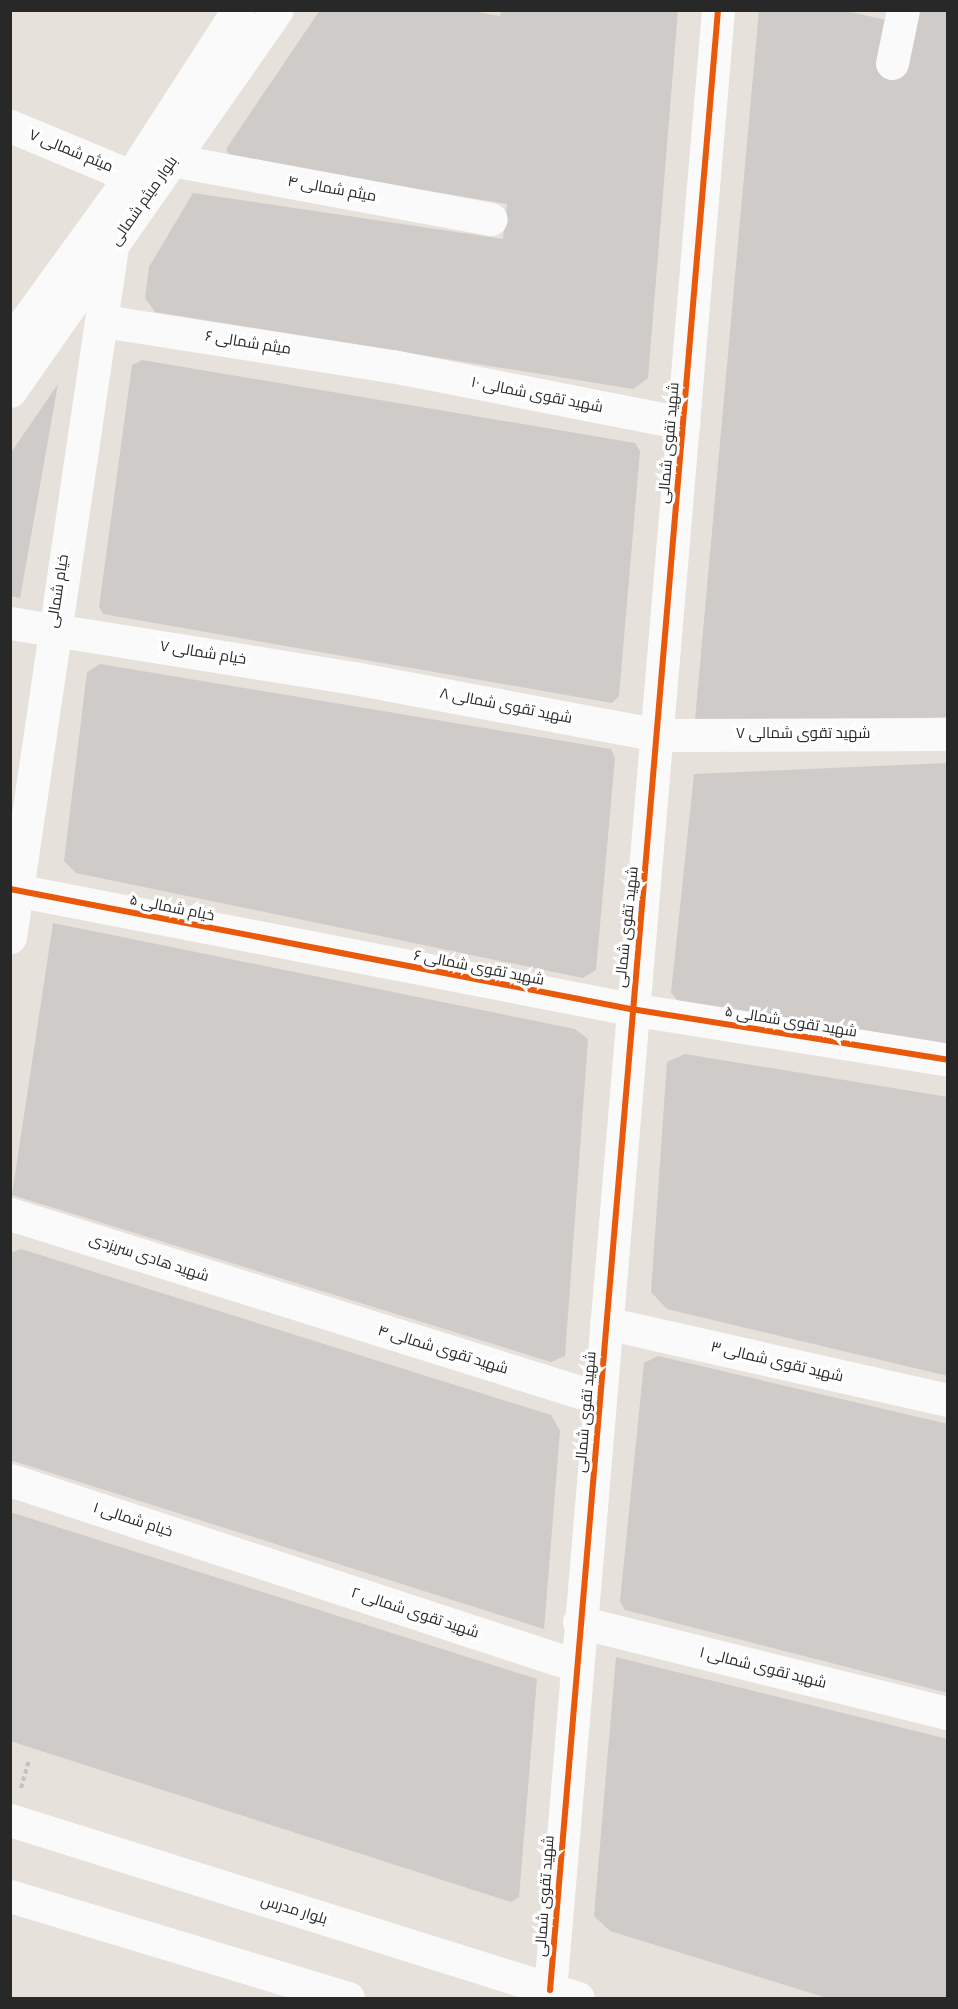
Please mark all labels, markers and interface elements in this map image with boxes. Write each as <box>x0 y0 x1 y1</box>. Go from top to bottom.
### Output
street label: میثم شمالی ۷ <box>26 126 116 176</box>
street label: بلوار میثم شمالی <box>107 153 181 249</box>
street label: میثم شمالی ۴ <box>286 172 378 206</box>
street label: میثم شمالی ۶ <box>204 327 292 359</box>
street label: شهید تقوی شمالی ۱۰ <box>470 373 604 417</box>
street label: شهید تقوی شمالی <box>655 382 683 504</box>
street label: خیام شمالی <box>43 553 73 629</box>
street label: خیام شمالی ۷ <box>158 637 248 669</box>
street label: شهید تقوی شمالی ۸ <box>438 684 574 728</box>
street label: شهید تقوی شمالی ۷ <box>736 725 870 743</box>
street label: شهید تقوی شمالی <box>612 865 642 989</box>
street label: خیام شمالی ۵ <box>128 891 216 925</box>
street label: شهید تقوی شمالی ۶ <box>412 947 546 989</box>
street label: شهید تقوی شمالی ۵ <box>724 1003 858 1041</box>
street label: شهید هادی سریزدی <box>87 1230 211 1286</box>
street label: شهید تقوی شمالی ۴ <box>376 1322 510 1378</box>
street label: شهید تقوی شمالی ۳ <box>709 1338 845 1386</box>
street label: شهید تقوی شمالی <box>572 1351 600 1473</box>
street label: خیام شمالی ۱ <box>91 1499 175 1541</box>
street label: شهید تقوی شمالی ۲ <box>349 1584 481 1642</box>
street label: شهید تقوی شمالی ۱ <box>698 1644 828 1692</box>
street label: شهید تقوی شمالی <box>532 1835 558 1957</box>
street label: بلوار مدرس <box>259 1891 329 1929</box>

